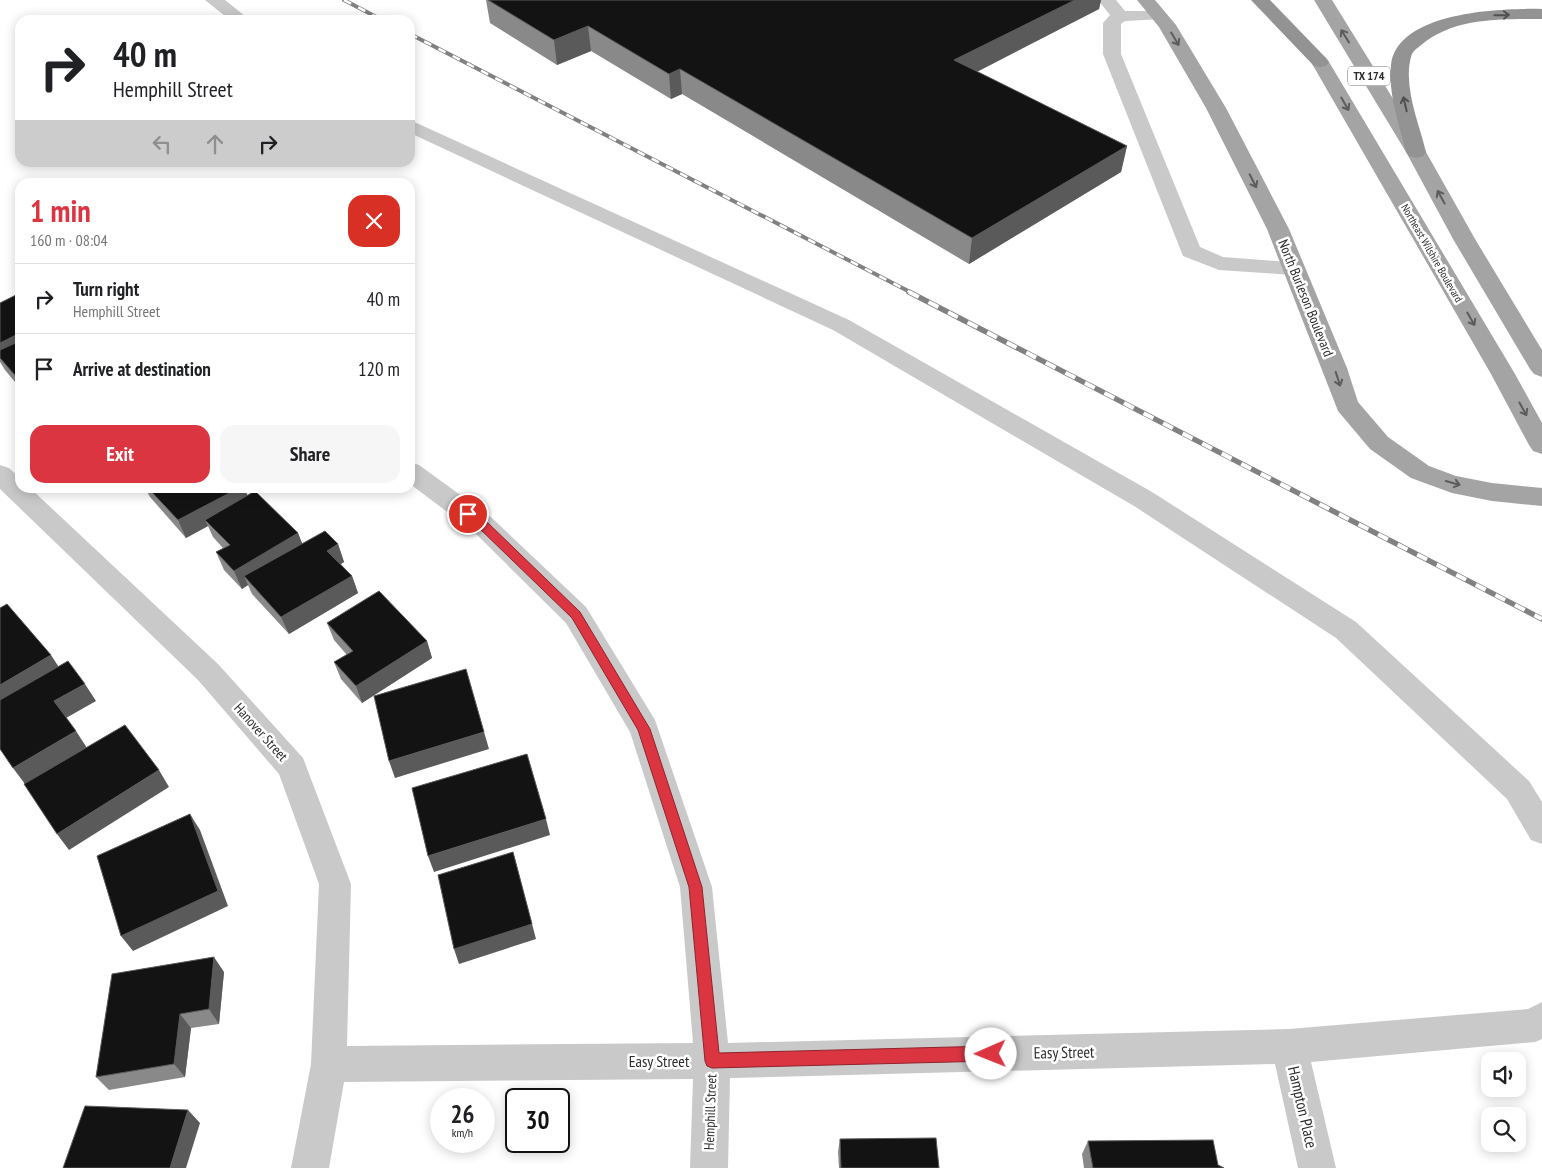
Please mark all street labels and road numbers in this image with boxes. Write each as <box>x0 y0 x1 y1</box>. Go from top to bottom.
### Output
road number: TX 174 <box>1348 66 1390 85</box>
street label: Northeast Wilshire Boulevard <box>1398 201 1466 305</box>
street label: North Burleson Boulevard <box>1274 237 1338 359</box>
street label: Hanover Street <box>230 699 292 765</box>
street label: Easy Street <box>1033 1041 1095 1063</box>
street label: Easy Street <box>629 1051 690 1071</box>
street label: Hampton Place <box>1284 1064 1322 1150</box>
street label: Hemphill Street <box>700 1073 720 1150</box>

